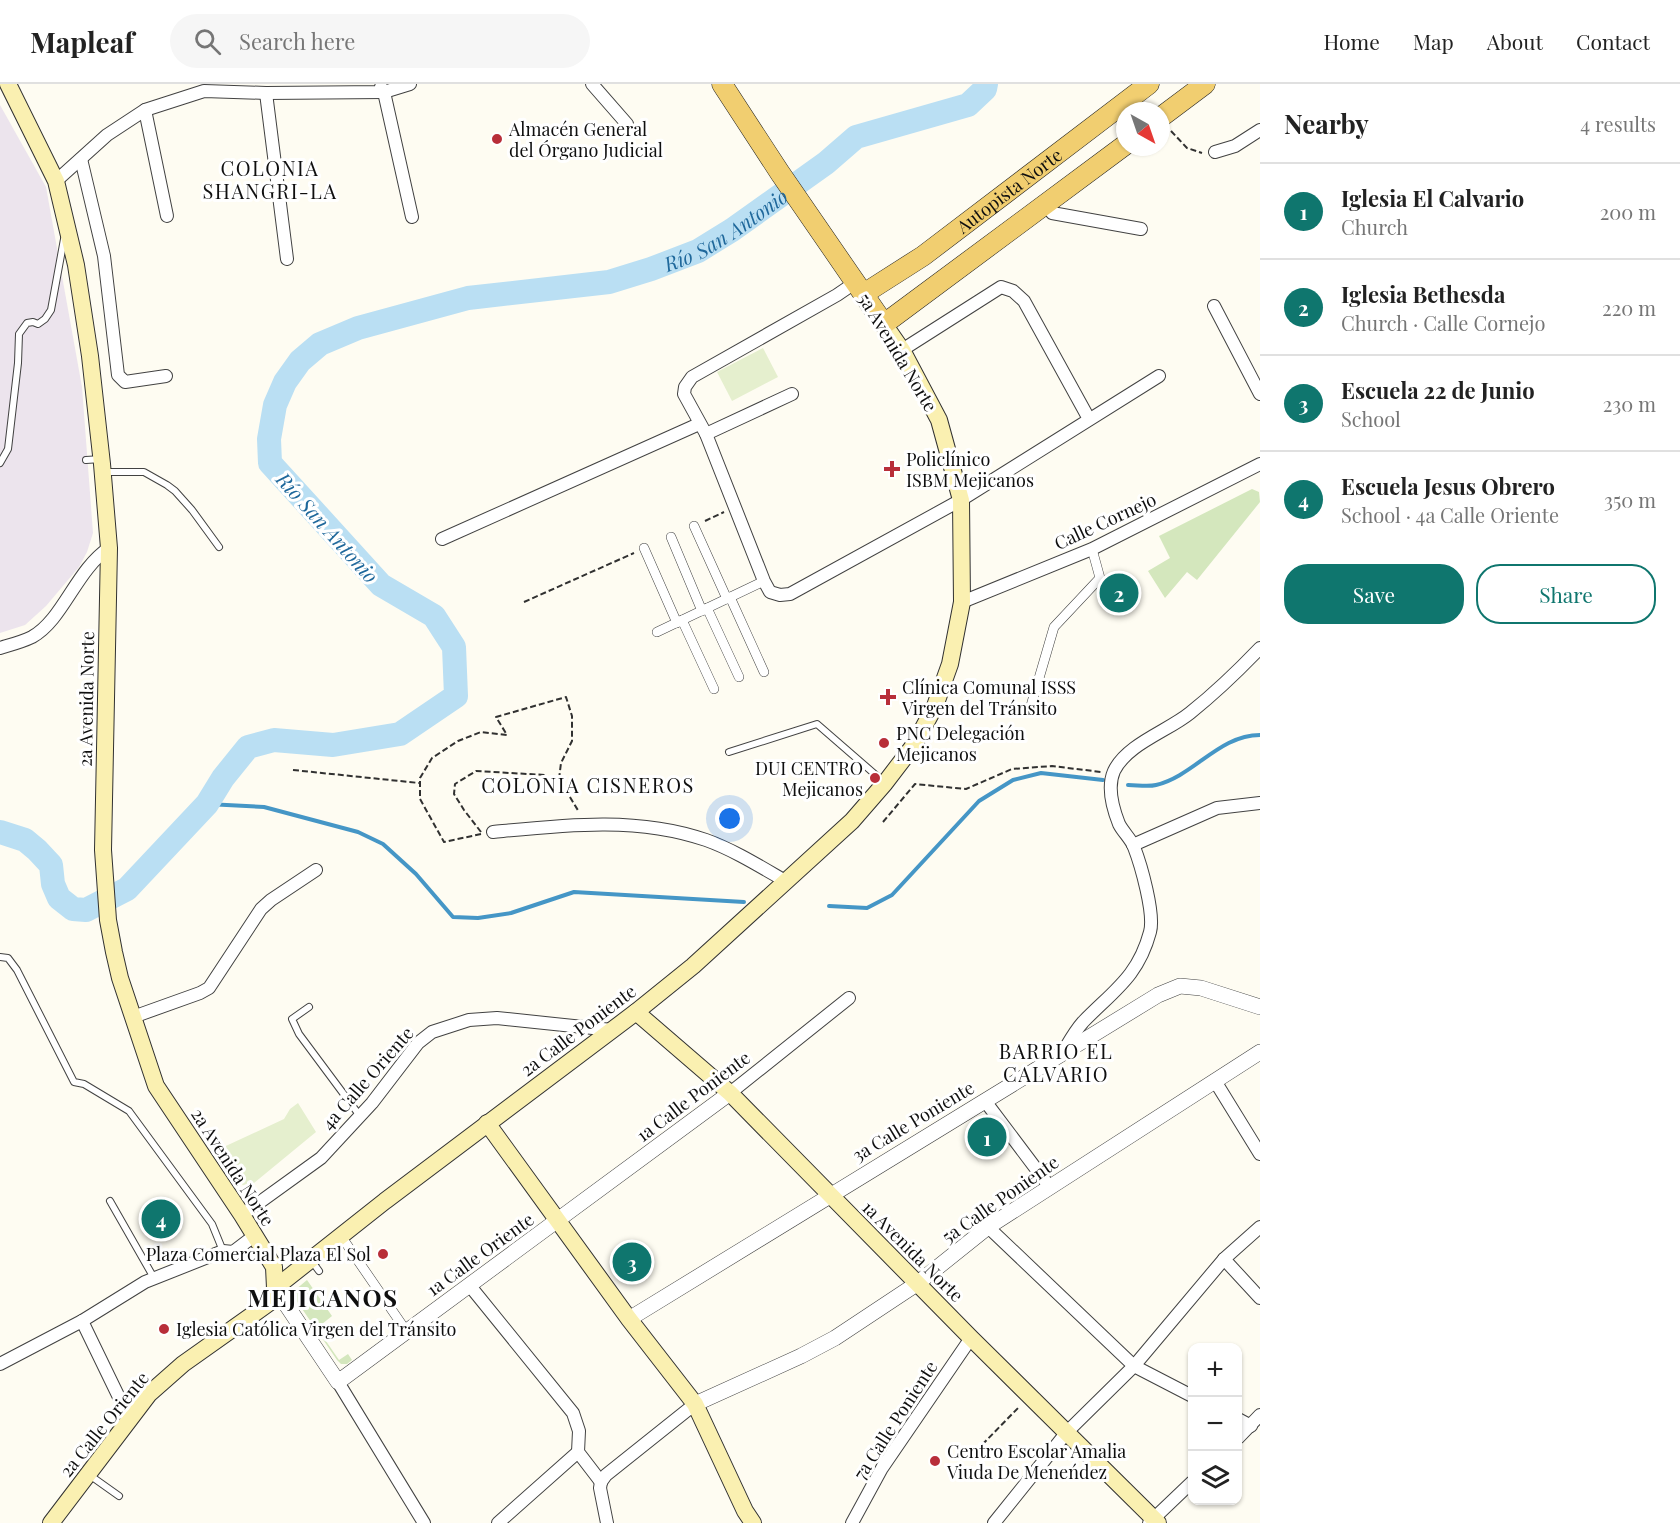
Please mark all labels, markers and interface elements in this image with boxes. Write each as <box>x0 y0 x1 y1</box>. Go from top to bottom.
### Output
search box <box>170 14 590 68</box>
text: Mapleaf <box>30 23 134 60</box>
icon: search <box>191 25 224 58</box>
text: Search here <box>239 26 355 56</box>
text: Home <box>1324 27 1380 55</box>
text: Map <box>1413 27 1454 55</box>
text: About <box>1487 27 1543 55</box>
text: Contact <box>1576 27 1650 55</box>
north arrow <box>1116 102 1170 156</box>
text: Nearby <box>1284 106 1369 141</box>
text: 4 results <box>1580 110 1656 137</box>
place label: Almacén General del Órgano Judicial <box>508 117 663 162</box>
marker: Almacén General del Órgano Judicial <box>490 132 504 146</box>
street label: Autopista Norte <box>951 143 1067 239</box>
district label: COLONIA SHANGRI-LA <box>203 154 337 204</box>
water label: Río San Antonio <box>659 182 792 277</box>
text: Iglesia El Calvario <box>1341 183 1524 213</box>
text: 1 <box>1300 198 1307 225</box>
text: 200 m <box>1600 198 1656 225</box>
text: Church <box>1341 213 1408 240</box>
text: Iglesia Bethesda <box>1341 279 1505 309</box>
street label: 5a Avenida Norte <box>853 288 943 416</box>
text: 2 <box>1298 294 1309 321</box>
text: 220 m <box>1602 294 1656 321</box>
text: Church · Calle Cornejo <box>1341 309 1545 336</box>
text: Escuela 22 de Junio <box>1341 375 1535 405</box>
text: 3 <box>1299 390 1308 417</box>
text: 230 m <box>1603 390 1656 417</box>
text: School <box>1341 405 1401 432</box>
place label: Policlínico ISBM Mejicanos <box>906 447 1034 492</box>
marker: Policlínico ISBM Mejicanos <box>883 460 901 478</box>
water label: Río San Antonio <box>270 465 385 588</box>
text: Escuela Jesus Obrero <box>1341 471 1555 501</box>
text: 4 <box>1298 486 1309 513</box>
text: 350 m <box>1604 486 1656 513</box>
street label: Calle Cornejo <box>1050 487 1160 555</box>
text: School · 4a Calle Oriente <box>1341 501 1559 528</box>
button: Save <box>1284 564 1464 624</box>
button: Share <box>1476 564 1656 624</box>
pin: 2 <box>1100 570 1138 616</box>
street label: 2a Avenida Norte <box>73 631 99 767</box>
place label: Clínica Comunal ISSS Virgen del Tránsito <box>901 675 1076 720</box>
marker: Clínica Comunal ISSS Virgen del Tránsito <box>879 688 897 706</box>
place label: PNC Delegación Mejicanos <box>896 721 1025 766</box>
marker: PNC Delegación Mejicanos <box>877 736 891 750</box>
place label: DUI CENTRO Mejicanos <box>755 756 863 801</box>
district label: COLONIA CISNEROS <box>481 771 695 798</box>
marker: DUI CENTRO Mejicanos <box>868 771 882 785</box>
your location <box>715 804 744 833</box>
street label: 2a Calle Poniente <box>515 979 641 1081</box>
street label: 4a Calle Oriente <box>316 1021 418 1135</box>
district label: BARRIO EL CALVARIO <box>999 1037 1113 1087</box>
street label: 1a Calle Poniente <box>631 1045 755 1147</box>
street label: 3a Calle Poniente <box>848 1075 978 1167</box>
street label: 2a Avenida Norte <box>186 1104 280 1230</box>
pin: 1 <box>968 1114 1006 1160</box>
street label: 5a Calle Poniente <box>937 1150 1063 1248</box>
street label: 1a Avenida Norte <box>857 1195 969 1307</box>
pin: 4 <box>142 1196 180 1242</box>
street label: 1a Calle Oriente <box>422 1207 538 1301</box>
pin: 3 <box>612 1240 652 1284</box>
place label: Plaza Comercial Plaza El Sol <box>146 1242 371 1266</box>
marker: Plaza Comercial Plaza El Sol <box>376 1247 390 1261</box>
district label: MEJICANOS <box>247 1281 399 1313</box>
place label: Iglesia Católica Virgen del Tránsito <box>176 1317 456 1341</box>
marker: Iglesia Católica Virgen del Tránsito <box>157 1322 171 1336</box>
map controls <box>1188 1343 1242 1505</box>
button: + <box>1188 1343 1242 1397</box>
street label: 7a Calle Poniente <box>848 1356 942 1484</box>
street label: 2a Calle Oriente <box>54 1366 154 1482</box>
button: − <box>1188 1397 1242 1451</box>
place label: Centro Escolar Amalia Viuda De Meneńdez <box>946 1439 1126 1484</box>
button: layers <box>1188 1451 1242 1505</box>
marker: Centro Escolar Amalia Viuda De Meneńdez <box>928 1454 942 1468</box>

